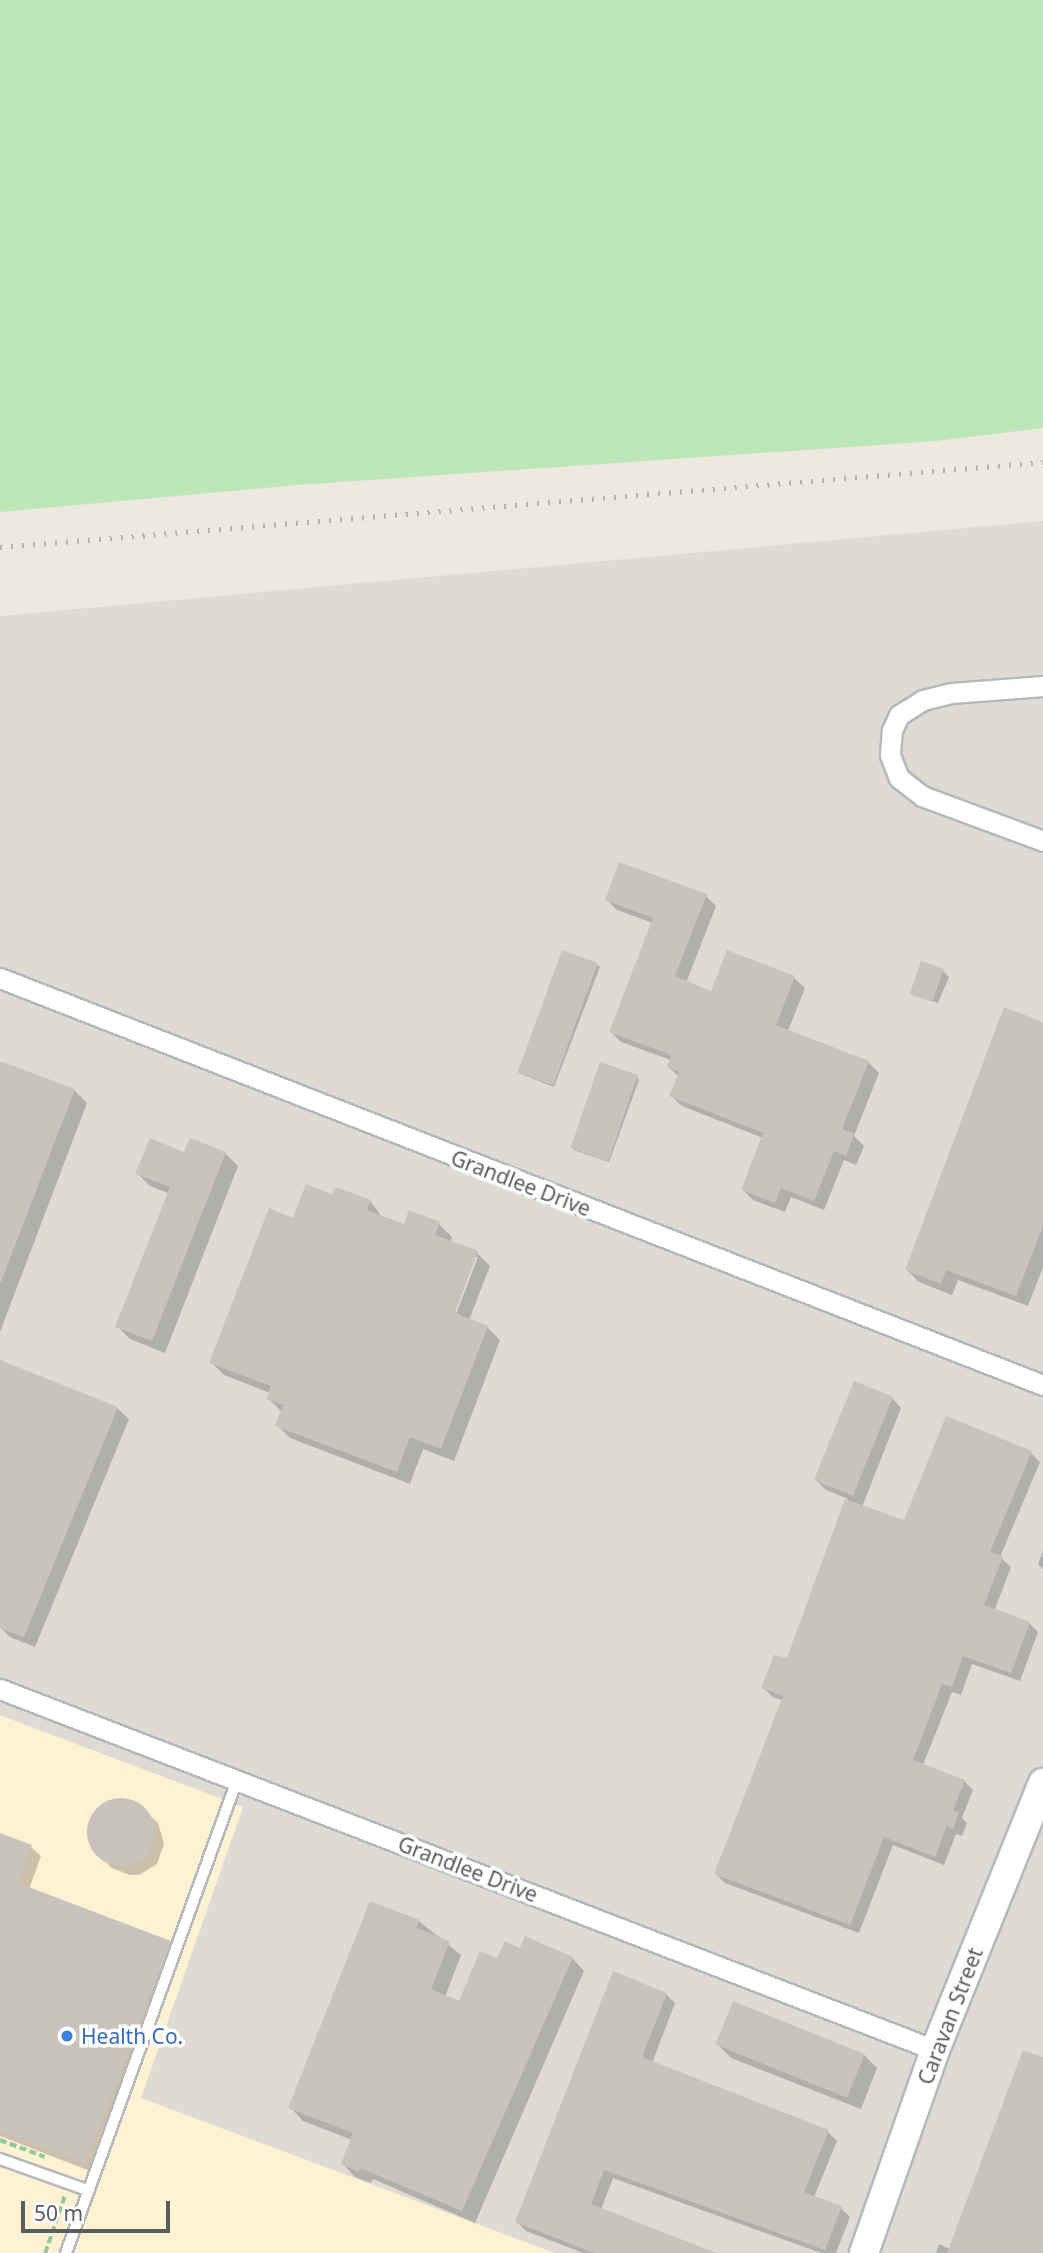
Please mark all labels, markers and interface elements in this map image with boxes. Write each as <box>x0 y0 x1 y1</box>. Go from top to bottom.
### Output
street label: Grandlee Drive <box>448 1145 594 1221</box>
street label: Grandlee Drive <box>395 1831 541 1907</box>
street label: Caravan Street <box>912 1944 988 2088</box>
place label: Health Co. <box>81 2023 183 2049</box>
marker: Health Co. <box>59 2028 75 2044</box>
scale bar <box>24 2186 173 2230</box>
text: 50 m <box>34 2199 83 2227</box>

